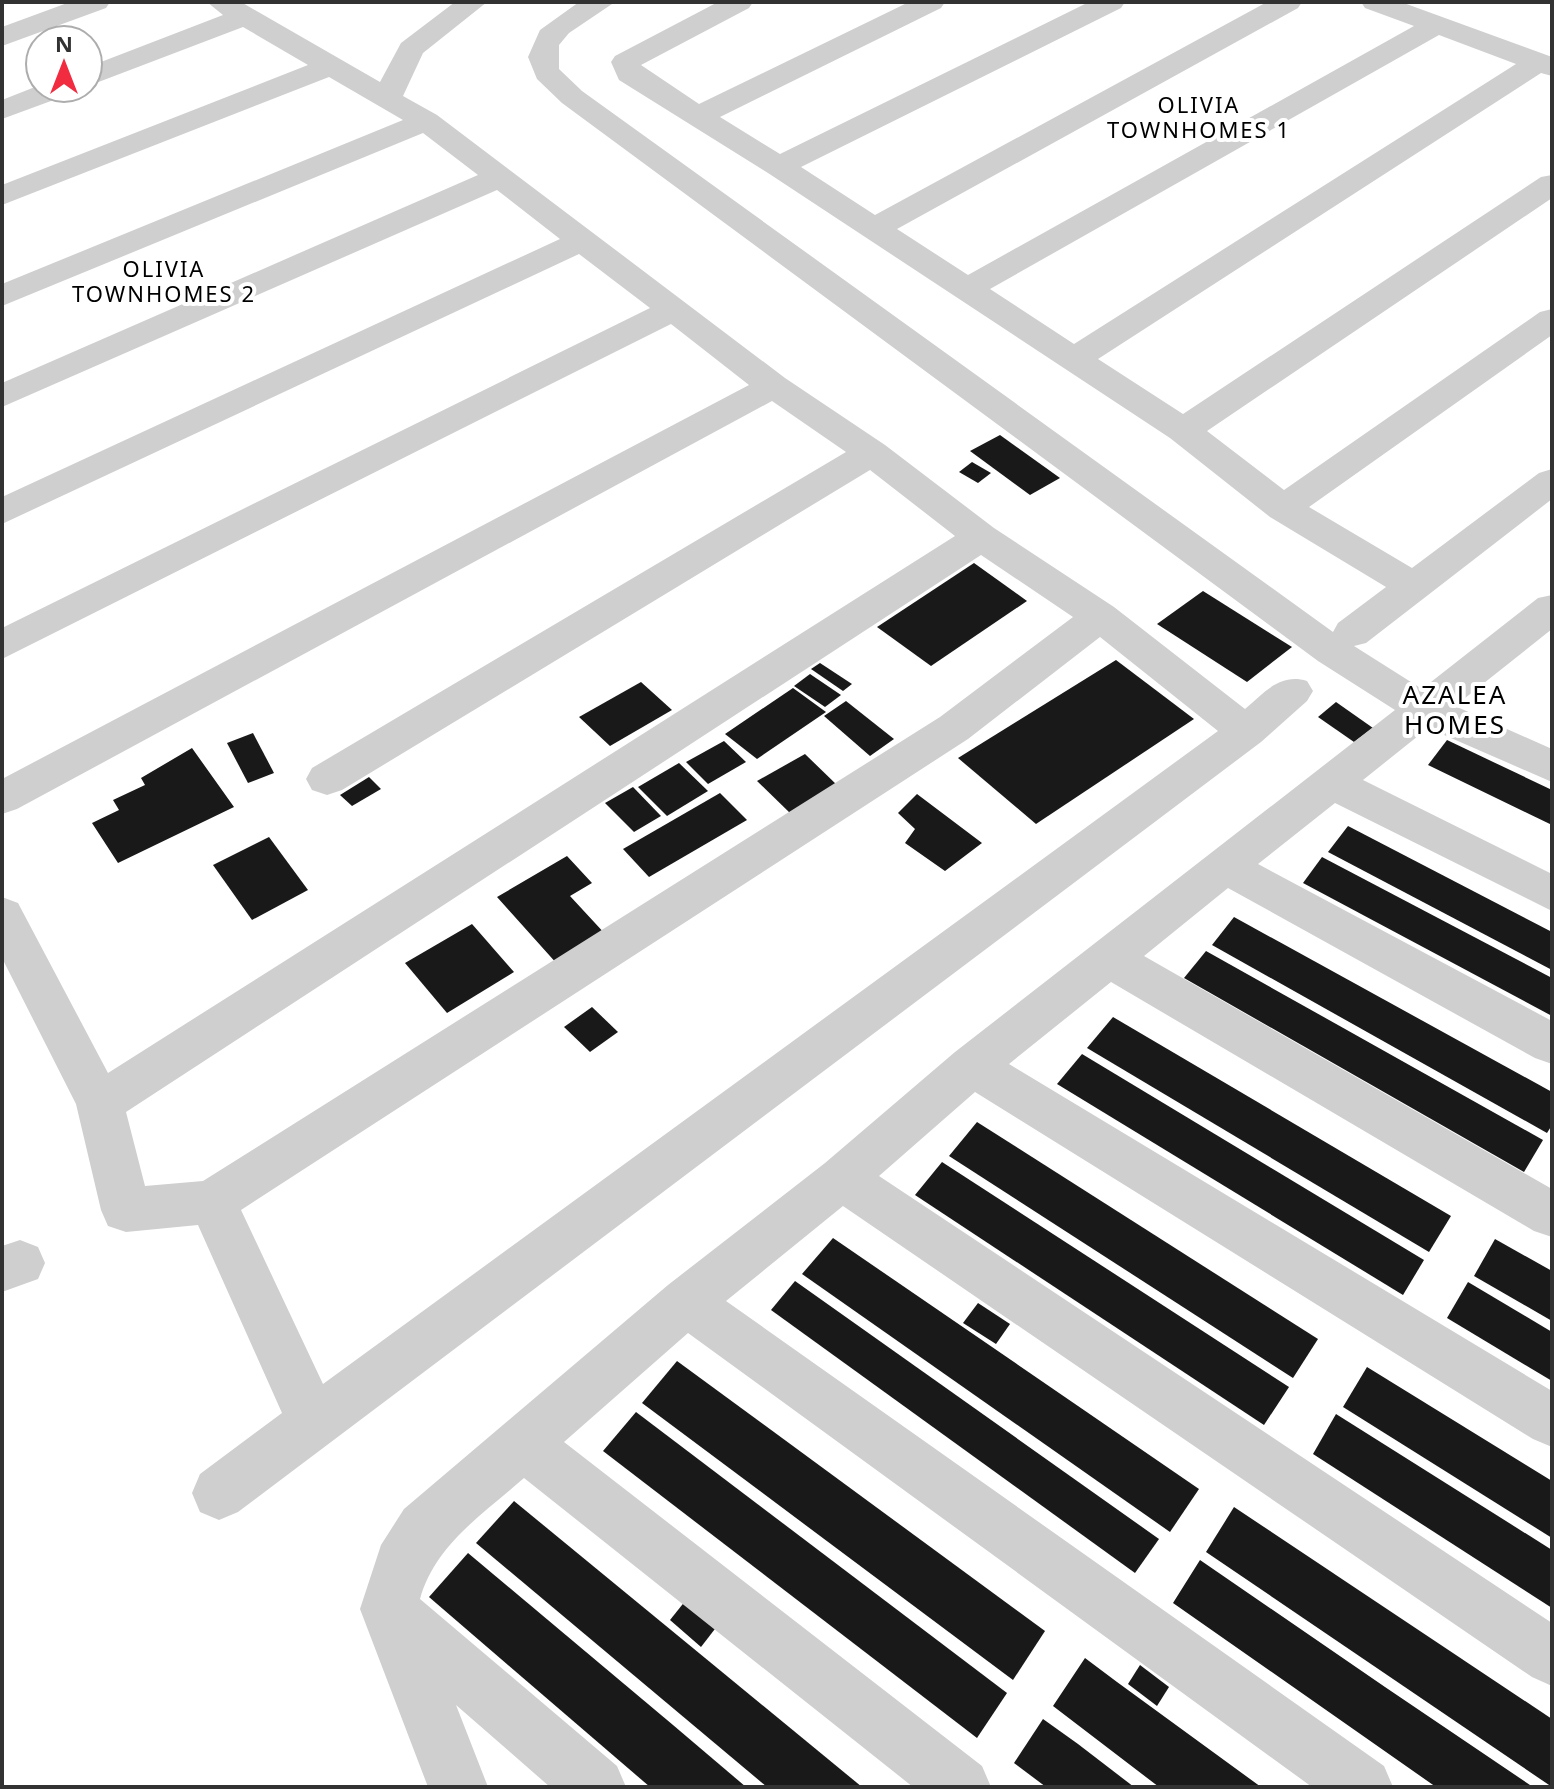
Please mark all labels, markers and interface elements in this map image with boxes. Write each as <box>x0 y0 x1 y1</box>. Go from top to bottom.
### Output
north arrow <box>24 24 104 104</box>
text: N <box>55 28 73 58</box>
district label: OLIVIA TOWNHOMES 1 <box>1107 89 1291 144</box>
district label: OLIVIA TOWNHOMES 2 <box>72 253 256 308</box>
district label: AZALEA HOMES <box>1403 676 1507 742</box>

